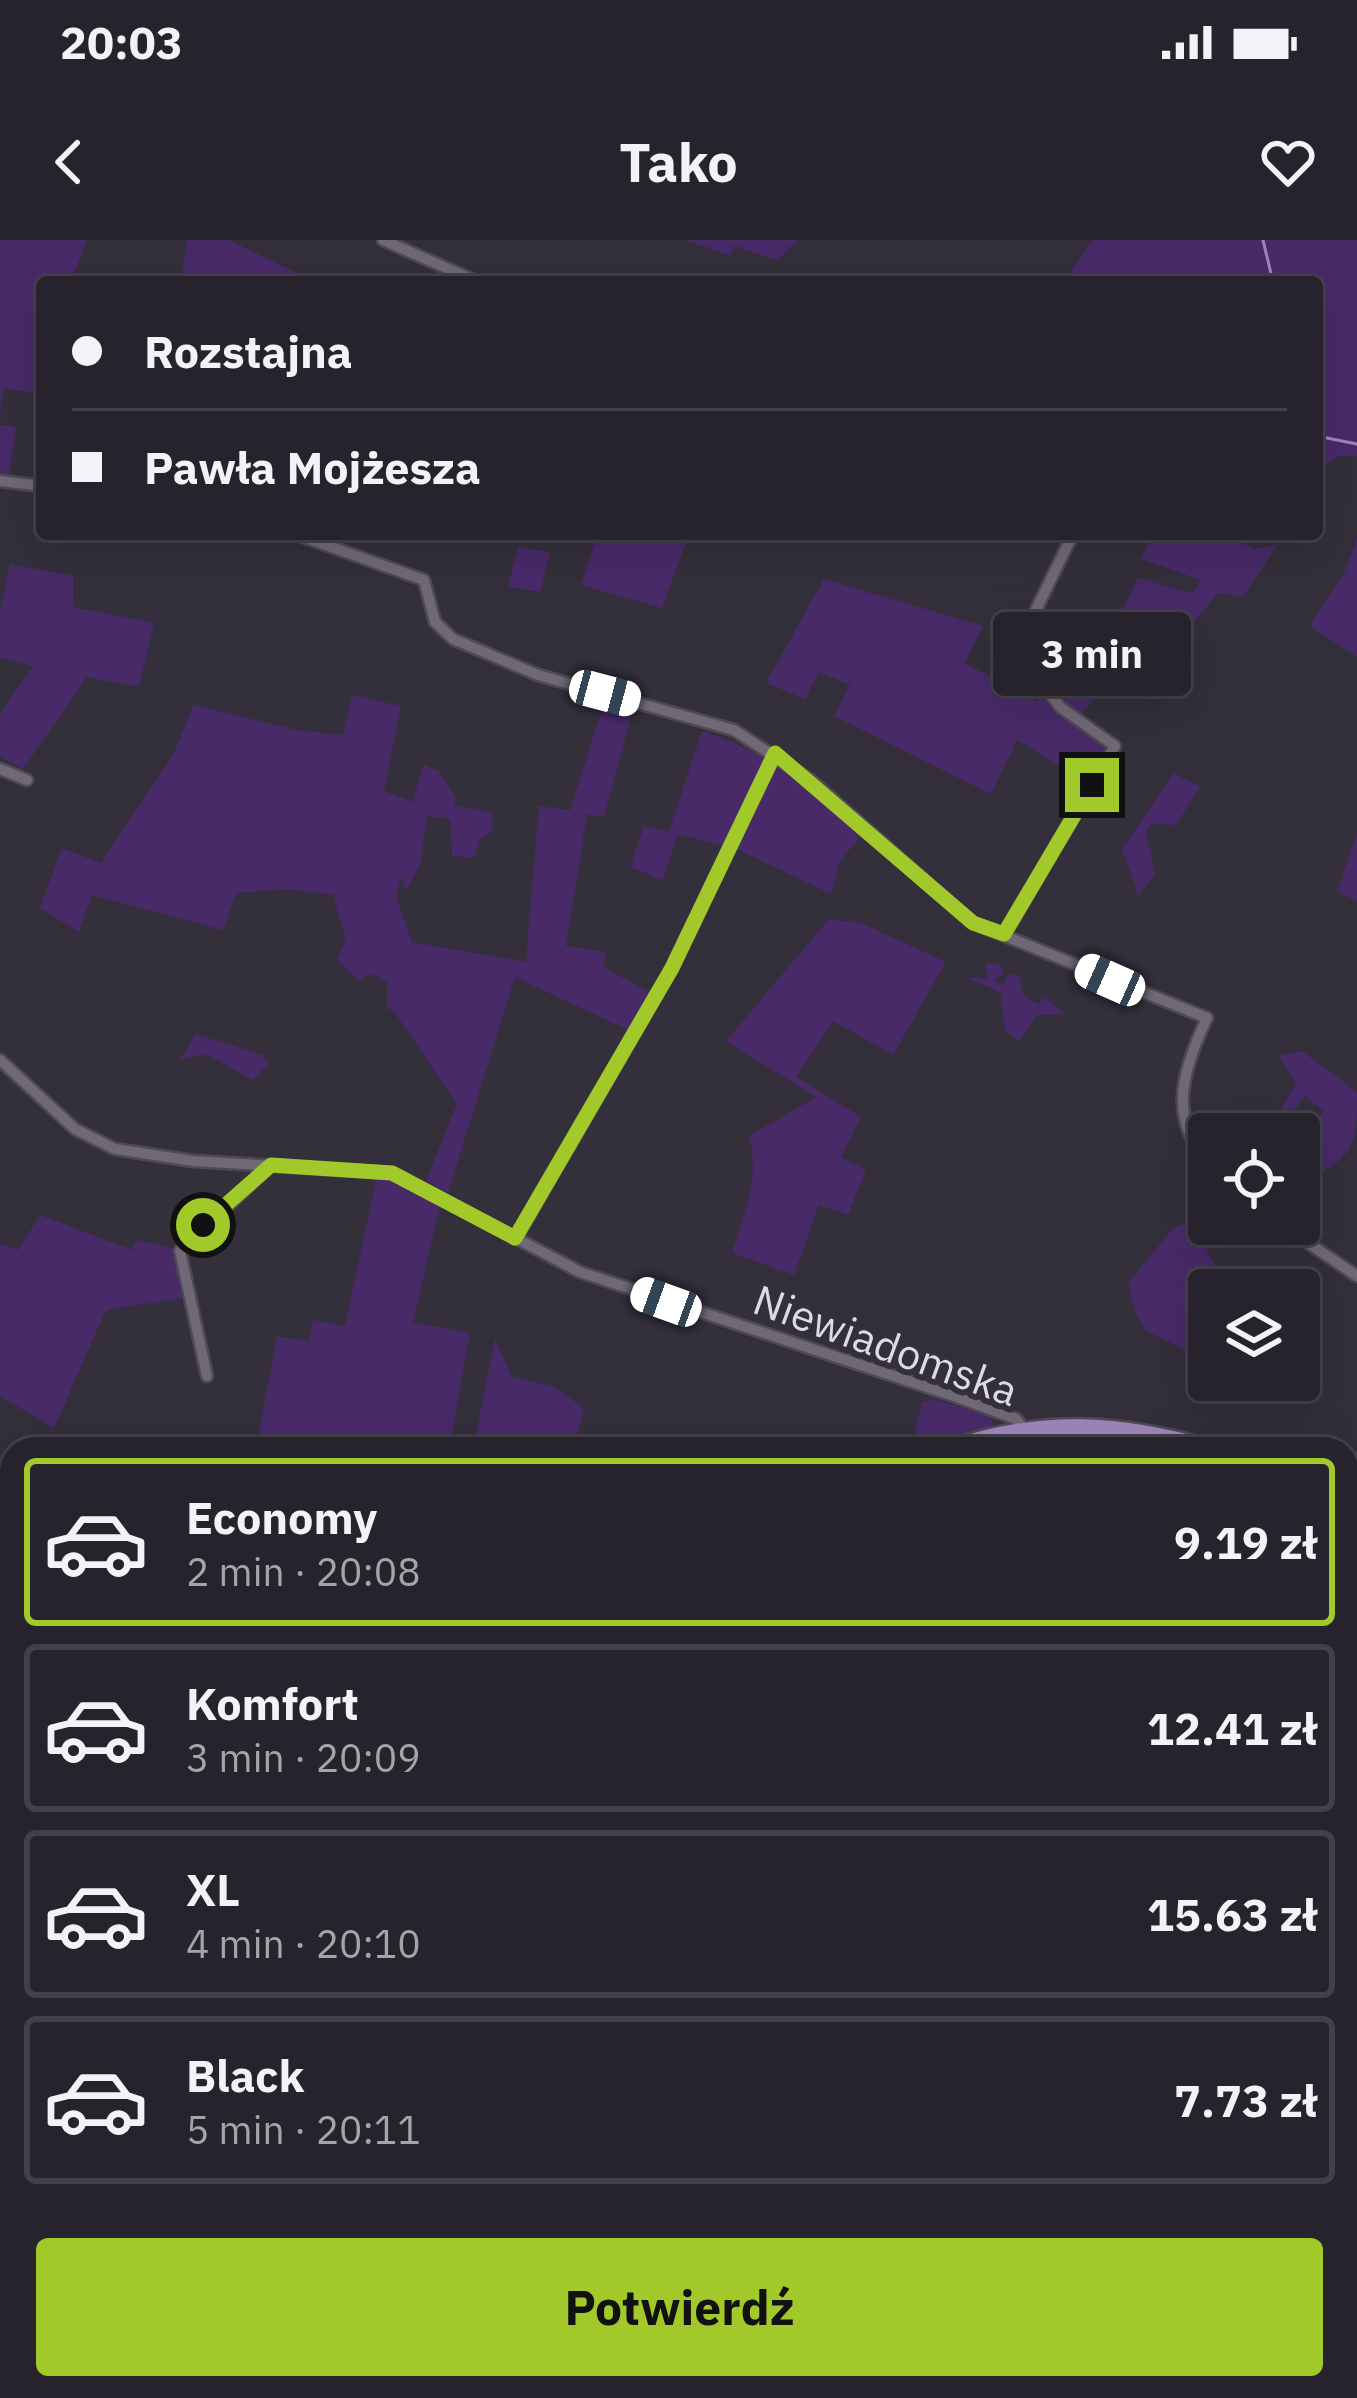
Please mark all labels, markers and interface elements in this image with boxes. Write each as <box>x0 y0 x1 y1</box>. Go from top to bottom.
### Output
text: 20:03 <box>60 13 183 71</box>
text: Tako <box>619 127 738 197</box>
icon: back <box>36 129 102 195</box>
icon: heart <box>1255 129 1321 195</box>
text: Rozstajna <box>144 322 352 380</box>
text: Pawła Mojżesza <box>144 438 481 496</box>
callout: 3 min <box>993 611 1191 695</box>
text: 3 min <box>1041 628 1143 679</box>
car <box>566 666 644 720</box>
route end <box>1065 758 1119 812</box>
car <box>1070 949 1150 1011</box>
map controls <box>1188 1113 1320 1401</box>
button: locate <box>1188 1113 1320 1245</box>
route start <box>176 1198 230 1252</box>
button: layers <box>1188 1269 1320 1401</box>
street label: Niewiadomska <box>746 1272 1026 1418</box>
car <box>626 1273 706 1331</box>
icon: car <box>42 1488 150 1596</box>
text: Economy <box>186 1488 377 1546</box>
text: 9.19 zł <box>1174 1513 1317 1571</box>
text: 2 min · 20:08 <box>186 1546 421 1597</box>
icon: car <box>42 1674 150 1782</box>
text: Komfort <box>186 1674 359 1732</box>
text: 12.41 zł <box>1147 1699 1317 1757</box>
text: 3 min · 20:09 <box>186 1732 421 1783</box>
icon: car <box>42 1860 150 1968</box>
text: XL <box>186 1860 240 1918</box>
text: 15.63 zł <box>1147 1885 1317 1943</box>
text: 4 min · 20:10 <box>186 1918 421 1969</box>
icon: car <box>42 2046 150 2154</box>
text: Black <box>186 2046 305 2104</box>
text: 7.73 zł <box>1174 2071 1317 2129</box>
text: 5 min · 20:11 <box>186 2104 421 2155</box>
button: Potwierdź <box>36 2238 1323 2376</box>

